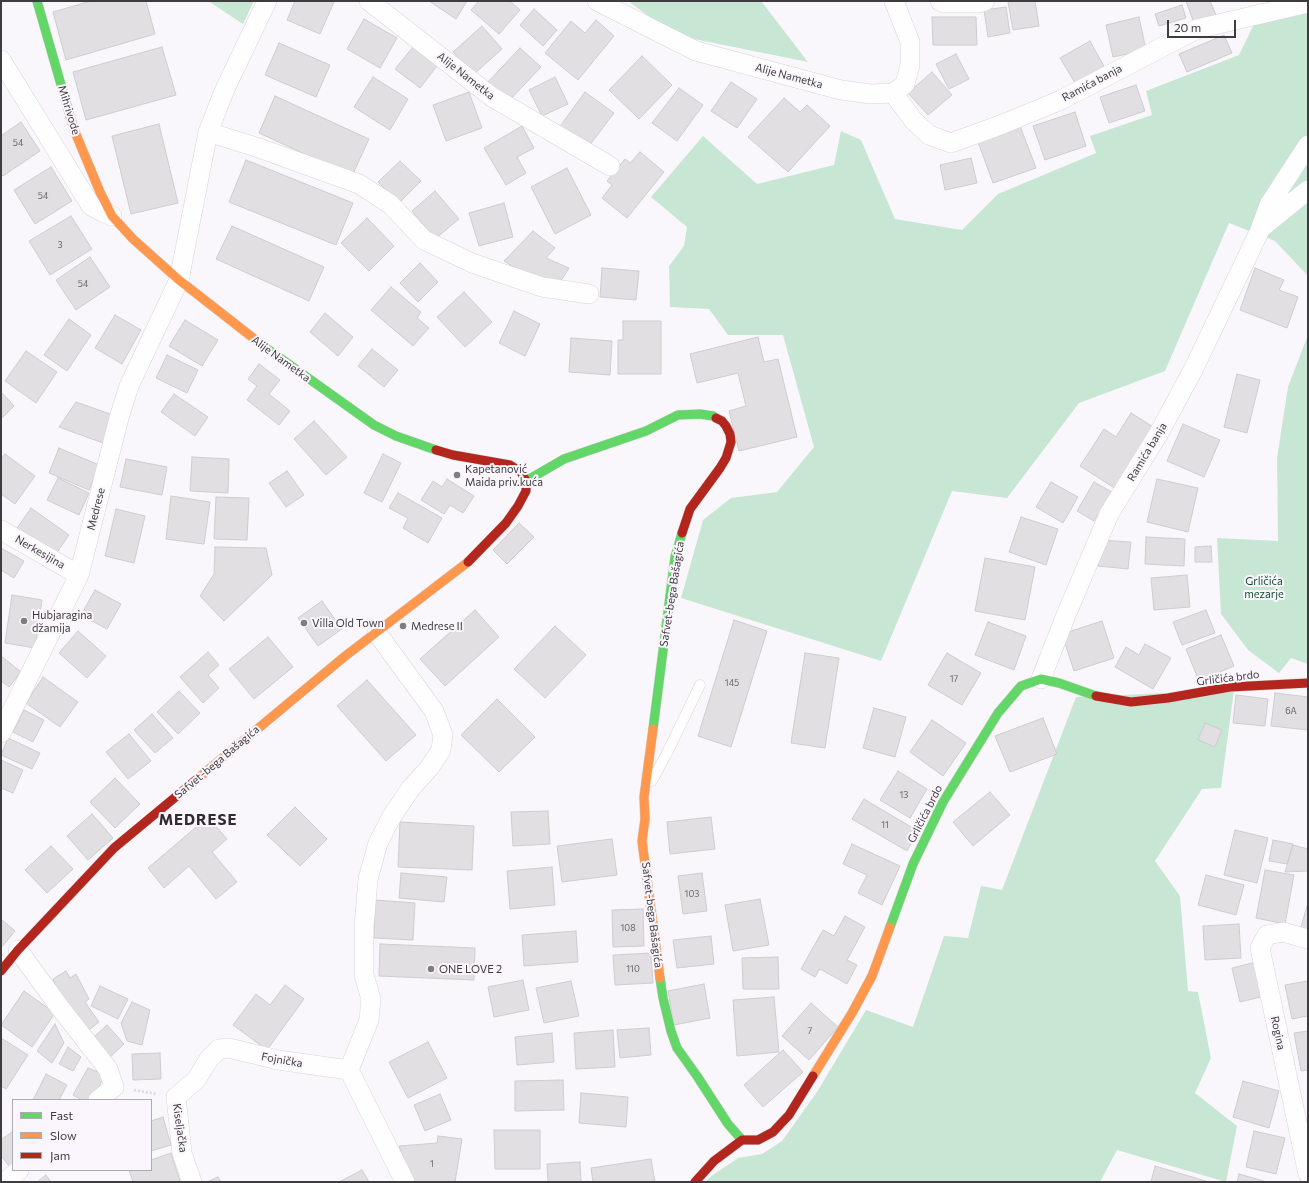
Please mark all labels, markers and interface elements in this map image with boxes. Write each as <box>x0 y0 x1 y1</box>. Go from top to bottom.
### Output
scale bar <box>1169 12 1238 38</box>
text: 20 m <box>1174 20 1201 34</box>
street label: Alije Nametka <box>435 49 497 103</box>
street label: Alije Nametka <box>754 61 824 91</box>
street label: Ramića banja <box>1060 62 1124 104</box>
street label: Mihrivode <box>55 84 83 136</box>
house number: 54 <box>13 138 23 148</box>
house number: 54 <box>38 191 48 201</box>
house number: 3 <box>57 240 63 250</box>
house number: 54 <box>78 279 88 289</box>
street label: Alije Nametka <box>249 333 313 385</box>
street label: Ramića banja <box>1124 420 1170 484</box>
place label: Kapetanović Maida priv.kuća <box>465 462 543 488</box>
marker: Kapetanović Maida priv.kuća <box>452 470 462 480</box>
street label: Medrese <box>84 486 108 532</box>
street label: Nerkesijina <box>13 532 67 572</box>
street label: Safvet-bega Bašagića <box>657 540 687 648</box>
park label: Grličića mezarje <box>1244 574 1284 600</box>
place label: Hubjaragina džamija <box>32 608 92 634</box>
marker: Hubjaragina džamija <box>19 616 29 626</box>
place label: Villa Old Town <box>312 616 384 630</box>
marker: Villa Old Town <box>299 618 309 628</box>
place label: Medrese II <box>411 619 463 633</box>
marker: Medrese II <box>398 621 408 631</box>
street label: Grličića brdo <box>1196 668 1260 688</box>
house number: 17 <box>950 674 958 684</box>
house number: 145 <box>725 678 739 688</box>
house number: 6A <box>1285 706 1297 716</box>
street label: Safvet-bega Bašagića <box>172 723 262 801</box>
street label: Grličića brdo <box>905 783 945 845</box>
house number: 13 <box>900 790 908 800</box>
district label: MEDRESE <box>159 811 237 829</box>
house number: 11 <box>881 820 889 830</box>
street label: Safvet-bega Bašagića <box>639 861 665 969</box>
house number: 103 <box>685 889 699 899</box>
house number: 108 <box>620 923 636 933</box>
place label: ONE LOVE 2 <box>439 962 502 976</box>
marker: ONE LOVE 2 <box>426 964 436 974</box>
house number: 110 <box>626 964 640 974</box>
street label: Rogina <box>1268 1015 1288 1051</box>
house number: 7 <box>808 1026 812 1036</box>
street label: Fojnička <box>260 1050 304 1070</box>
legend <box>12 1099 152 1171</box>
street label: Kiseljačka <box>170 1103 190 1153</box>
text: Fast <box>50 1108 73 1122</box>
text: Slow <box>50 1128 77 1142</box>
text: Jam <box>50 1148 70 1162</box>
house number: 1 <box>430 1159 434 1169</box>

